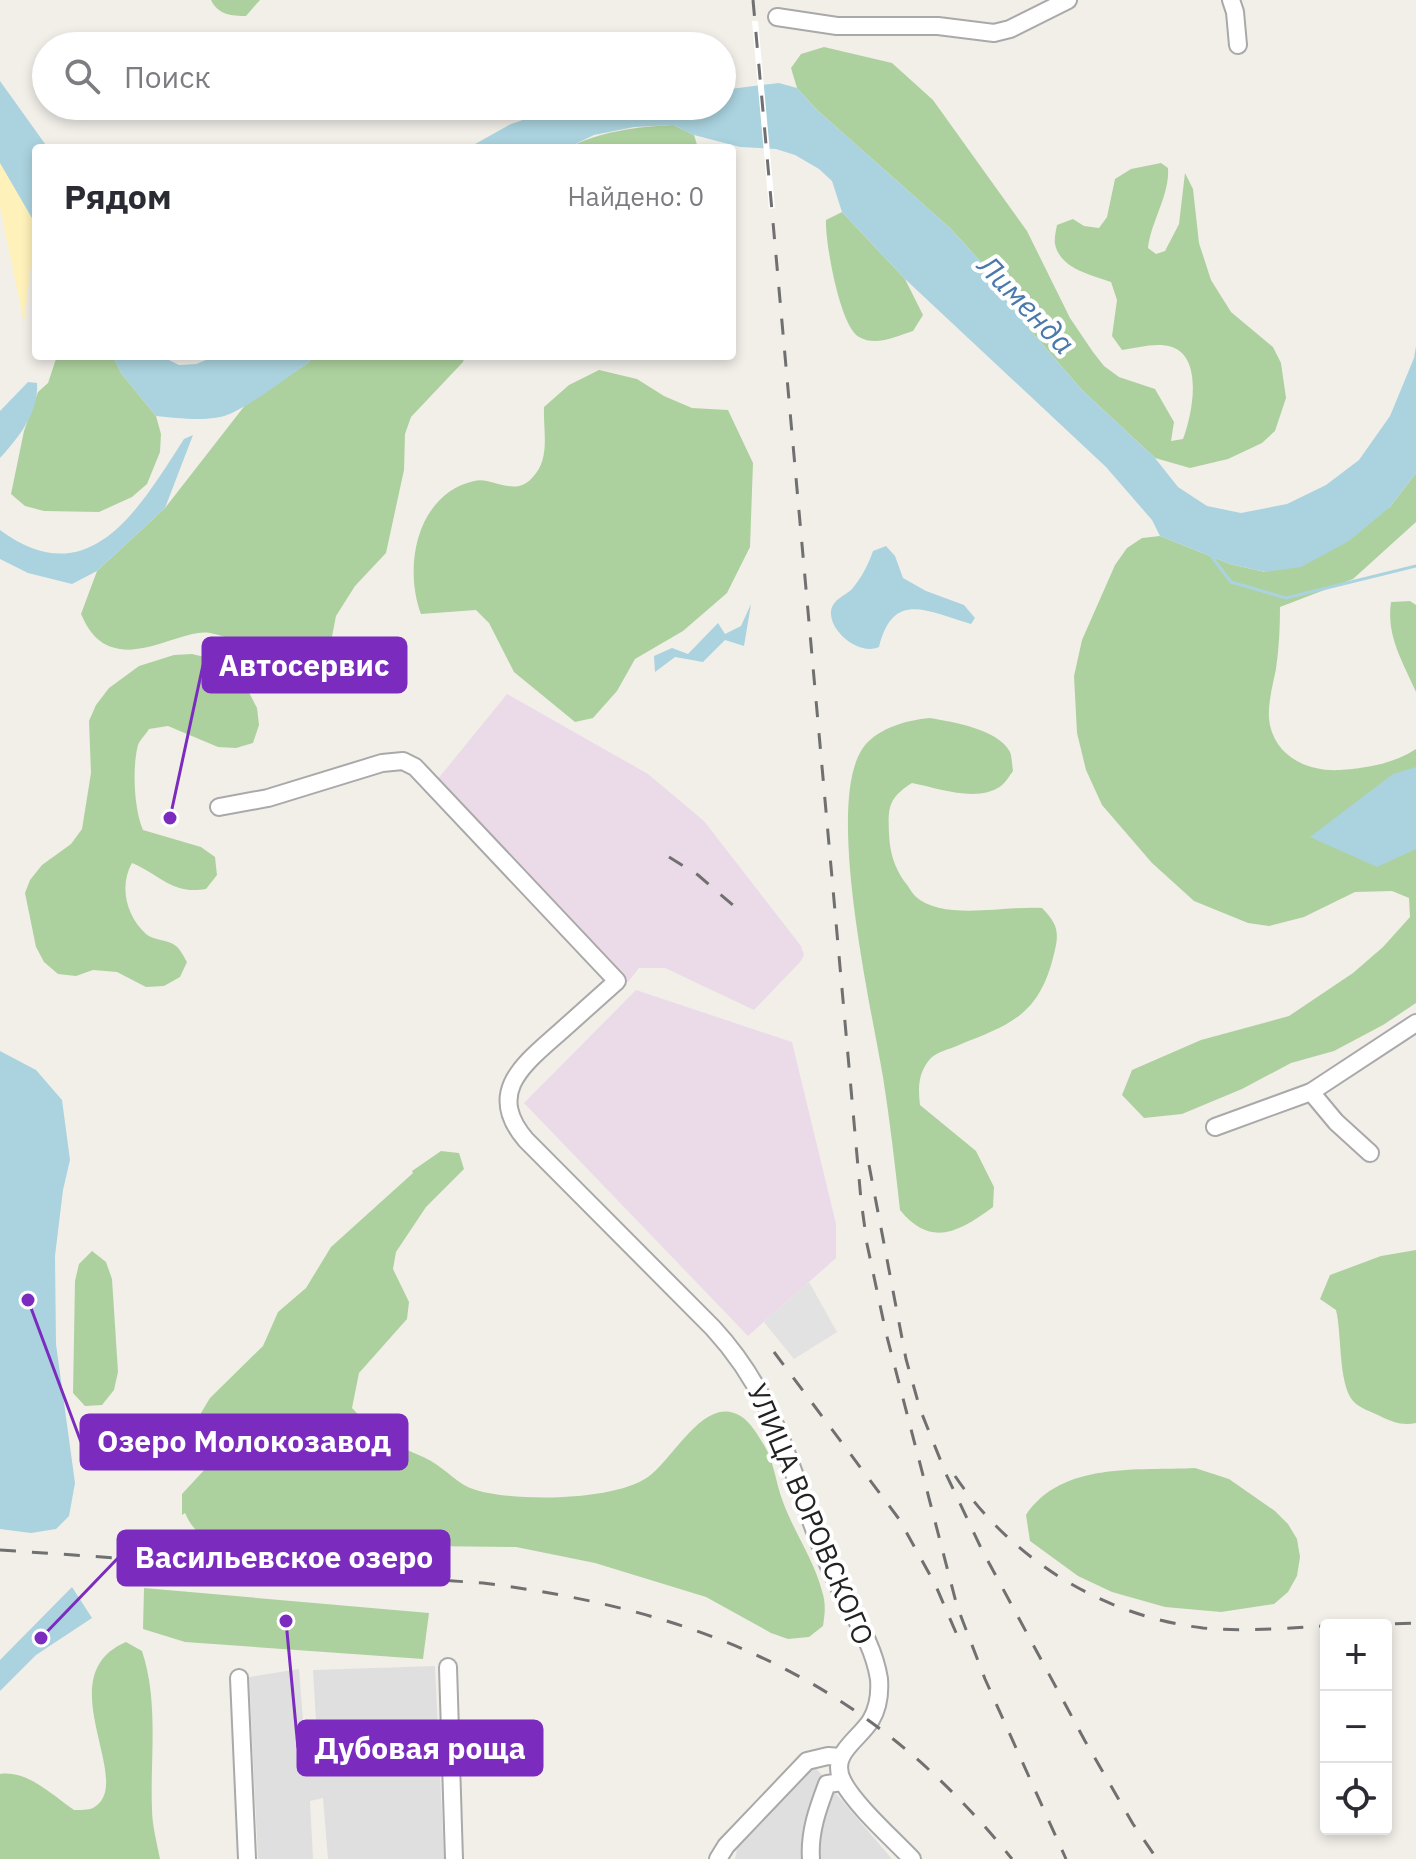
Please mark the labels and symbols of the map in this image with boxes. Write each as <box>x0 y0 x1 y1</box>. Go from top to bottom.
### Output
water label: Лименда <box>969 245 1084 362</box>
callout: Автосервис <box>203 638 406 692</box>
text: Автосервис <box>219 645 389 684</box>
street label: УЛИЦА ВОРОВСКОГО <box>739 1378 883 1650</box>
callout: Озеро Молокозавод <box>81 1415 407 1469</box>
text: Озеро Молокозавод <box>97 1421 391 1460</box>
callout: Васильевское озеро <box>118 1531 449 1585</box>
text: Васильевское озеро <box>135 1537 433 1576</box>
callout: Дубовая роща <box>298 1721 542 1775</box>
text: Дубовая роща <box>314 1728 526 1767</box>

